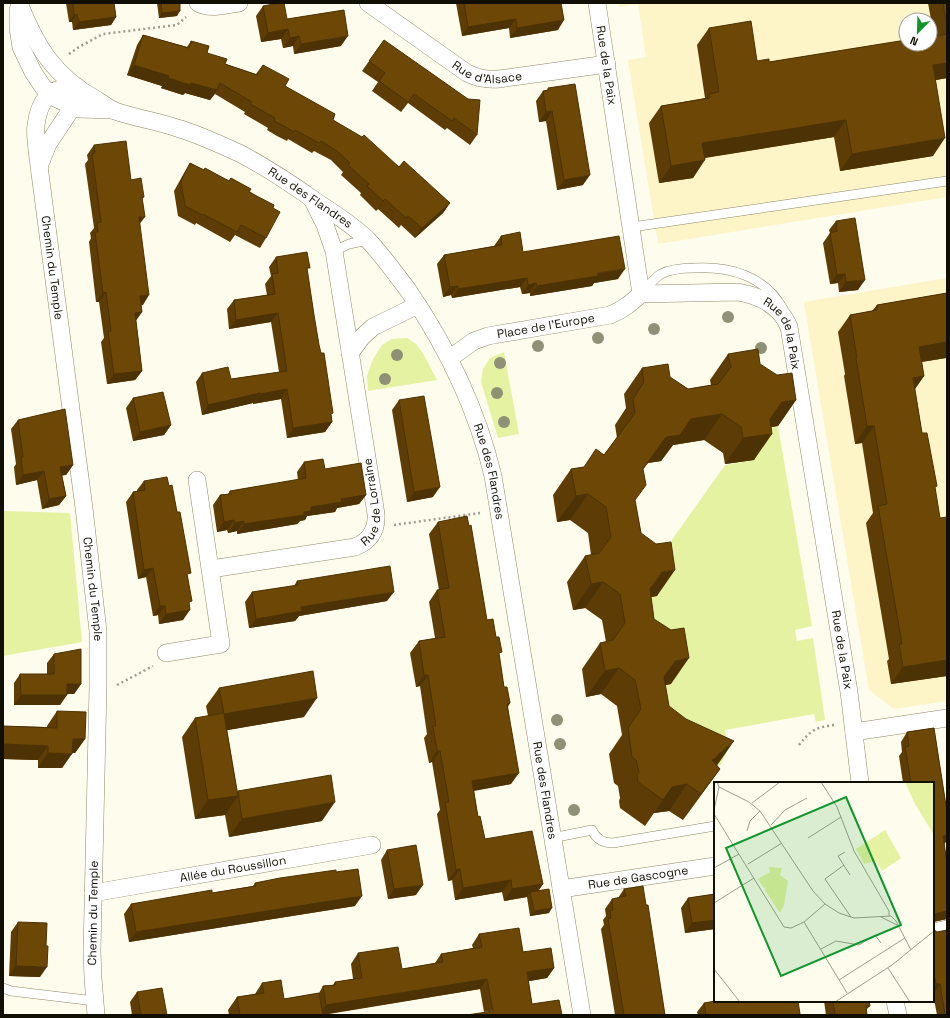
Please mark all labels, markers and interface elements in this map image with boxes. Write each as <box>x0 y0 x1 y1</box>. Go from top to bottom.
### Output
north arrow <box>898 12 938 52</box>
street label: Rue de la Paix <box>593 24 620 106</box>
text: N <box>908 33 920 49</box>
street label: Rue d'Alsace <box>449 57 523 87</box>
street label: Rue des Flandres <box>265 163 356 232</box>
street label: Chemin du Temple <box>38 215 67 321</box>
street label: Rue de la Paix <box>760 294 804 371</box>
street label: Place de l'Europe <box>496 310 596 342</box>
street label: Rue des Flandres <box>470 421 508 521</box>
street label: Rue de Lorraine <box>357 457 384 550</box>
street label: Chemin du Temple <box>79 536 106 641</box>
street label: Rue de la Paix <box>828 609 856 691</box>
street label: Rue des Flandres <box>529 740 561 840</box>
inset map <box>714 782 934 1002</box>
street label: Allée du Roussillon <box>179 852 287 886</box>
street label: Chemin du Temple <box>84 860 102 966</box>
street label: Rue de Gascogne <box>587 862 689 893</box>

